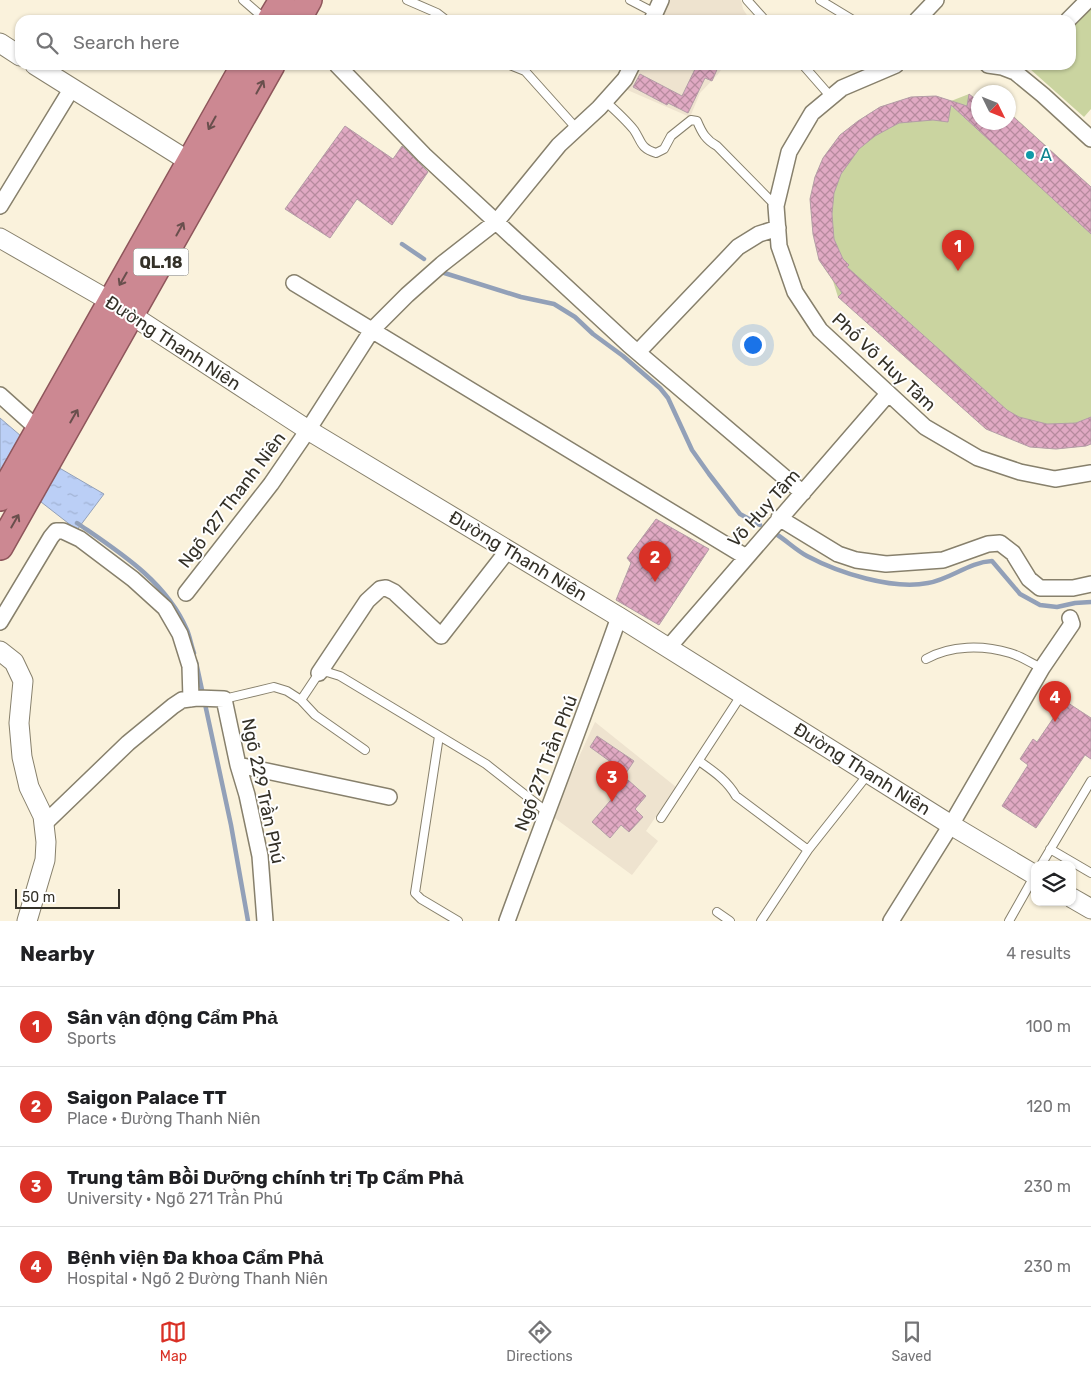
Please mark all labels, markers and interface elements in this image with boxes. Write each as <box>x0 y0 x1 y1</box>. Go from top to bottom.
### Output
search box <box>15 15 1076 70</box>
icon: search <box>33 29 61 57</box>
text: Search here <box>73 31 180 54</box>
one-way arrow <box>255 81 265 95</box>
north arrow <box>971 85 1016 130</box>
one-way arrow <box>207 115 217 130</box>
place label: A <box>1040 144 1052 166</box>
marker: A <box>1024 149 1036 161</box>
one-way arrow <box>175 221 185 236</box>
pin: 1 <box>942 230 974 271</box>
road number: QL.18 <box>134 248 188 276</box>
one-way arrow <box>117 271 127 286</box>
street label: Đường Thanh Niên <box>101 291 245 395</box>
street label: Phố Võ Huy Tâm <box>827 308 941 416</box>
your location <box>740 332 766 358</box>
one-way arrow <box>69 409 79 423</box>
street label: Ngõ 127 Thanh Niên <box>174 428 290 572</box>
street label: Võ Huy Tâm <box>723 464 805 552</box>
street label: Đường Thanh Niên <box>445 506 591 606</box>
one-way arrow <box>10 514 20 529</box>
pin: 2 <box>639 541 671 582</box>
pin: 4 <box>1039 681 1071 722</box>
street label: Ngõ 271 Trần Phú <box>509 692 582 834</box>
street label: Ngõ 229 Trần Phú <box>237 716 290 866</box>
street label: Đường Thanh Niên <box>790 718 934 820</box>
pin: 3 <box>596 761 628 802</box>
map controls <box>1031 861 1076 906</box>
button: layers <box>1031 861 1076 906</box>
scale bar <box>15 886 120 909</box>
text: 50 m <box>22 889 55 906</box>
text: Nearby <box>20 941 95 966</box>
text: 4 results <box>1006 944 1071 963</box>
text: Sân vận động Cẩm Phả <box>67 1006 278 1029</box>
text: 1 <box>32 1017 40 1036</box>
text: 100 m <box>1026 1017 1071 1036</box>
text: Sports <box>67 1029 116 1048</box>
text: Saigon Palace TT <box>67 1086 227 1109</box>
text: 2 <box>31 1097 41 1116</box>
text: 120 m <box>1026 1097 1071 1116</box>
text: Place · Đường Thanh Niên <box>67 1109 261 1128</box>
text: Trung tâm Bồi Dưỡng chính trị Tp Cẩm Phả <box>67 1166 464 1189</box>
text: 3 <box>31 1177 41 1196</box>
text: 230 m <box>1024 1177 1071 1196</box>
text: University · Ngõ 271 Trần Phú <box>67 1189 283 1208</box>
text: Bệnh viện Đa khoa Cẩm Phả <box>67 1246 323 1269</box>
text: 4 <box>31 1257 41 1276</box>
text: 230 m <box>1024 1257 1071 1276</box>
text: Hospital · Ngõ 2 Đường Thanh Niên <box>67 1269 328 1288</box>
tab: Map <box>159 1318 187 1365</box>
tab: Directions <box>506 1318 573 1365</box>
tab: Saved <box>892 1318 932 1365</box>

